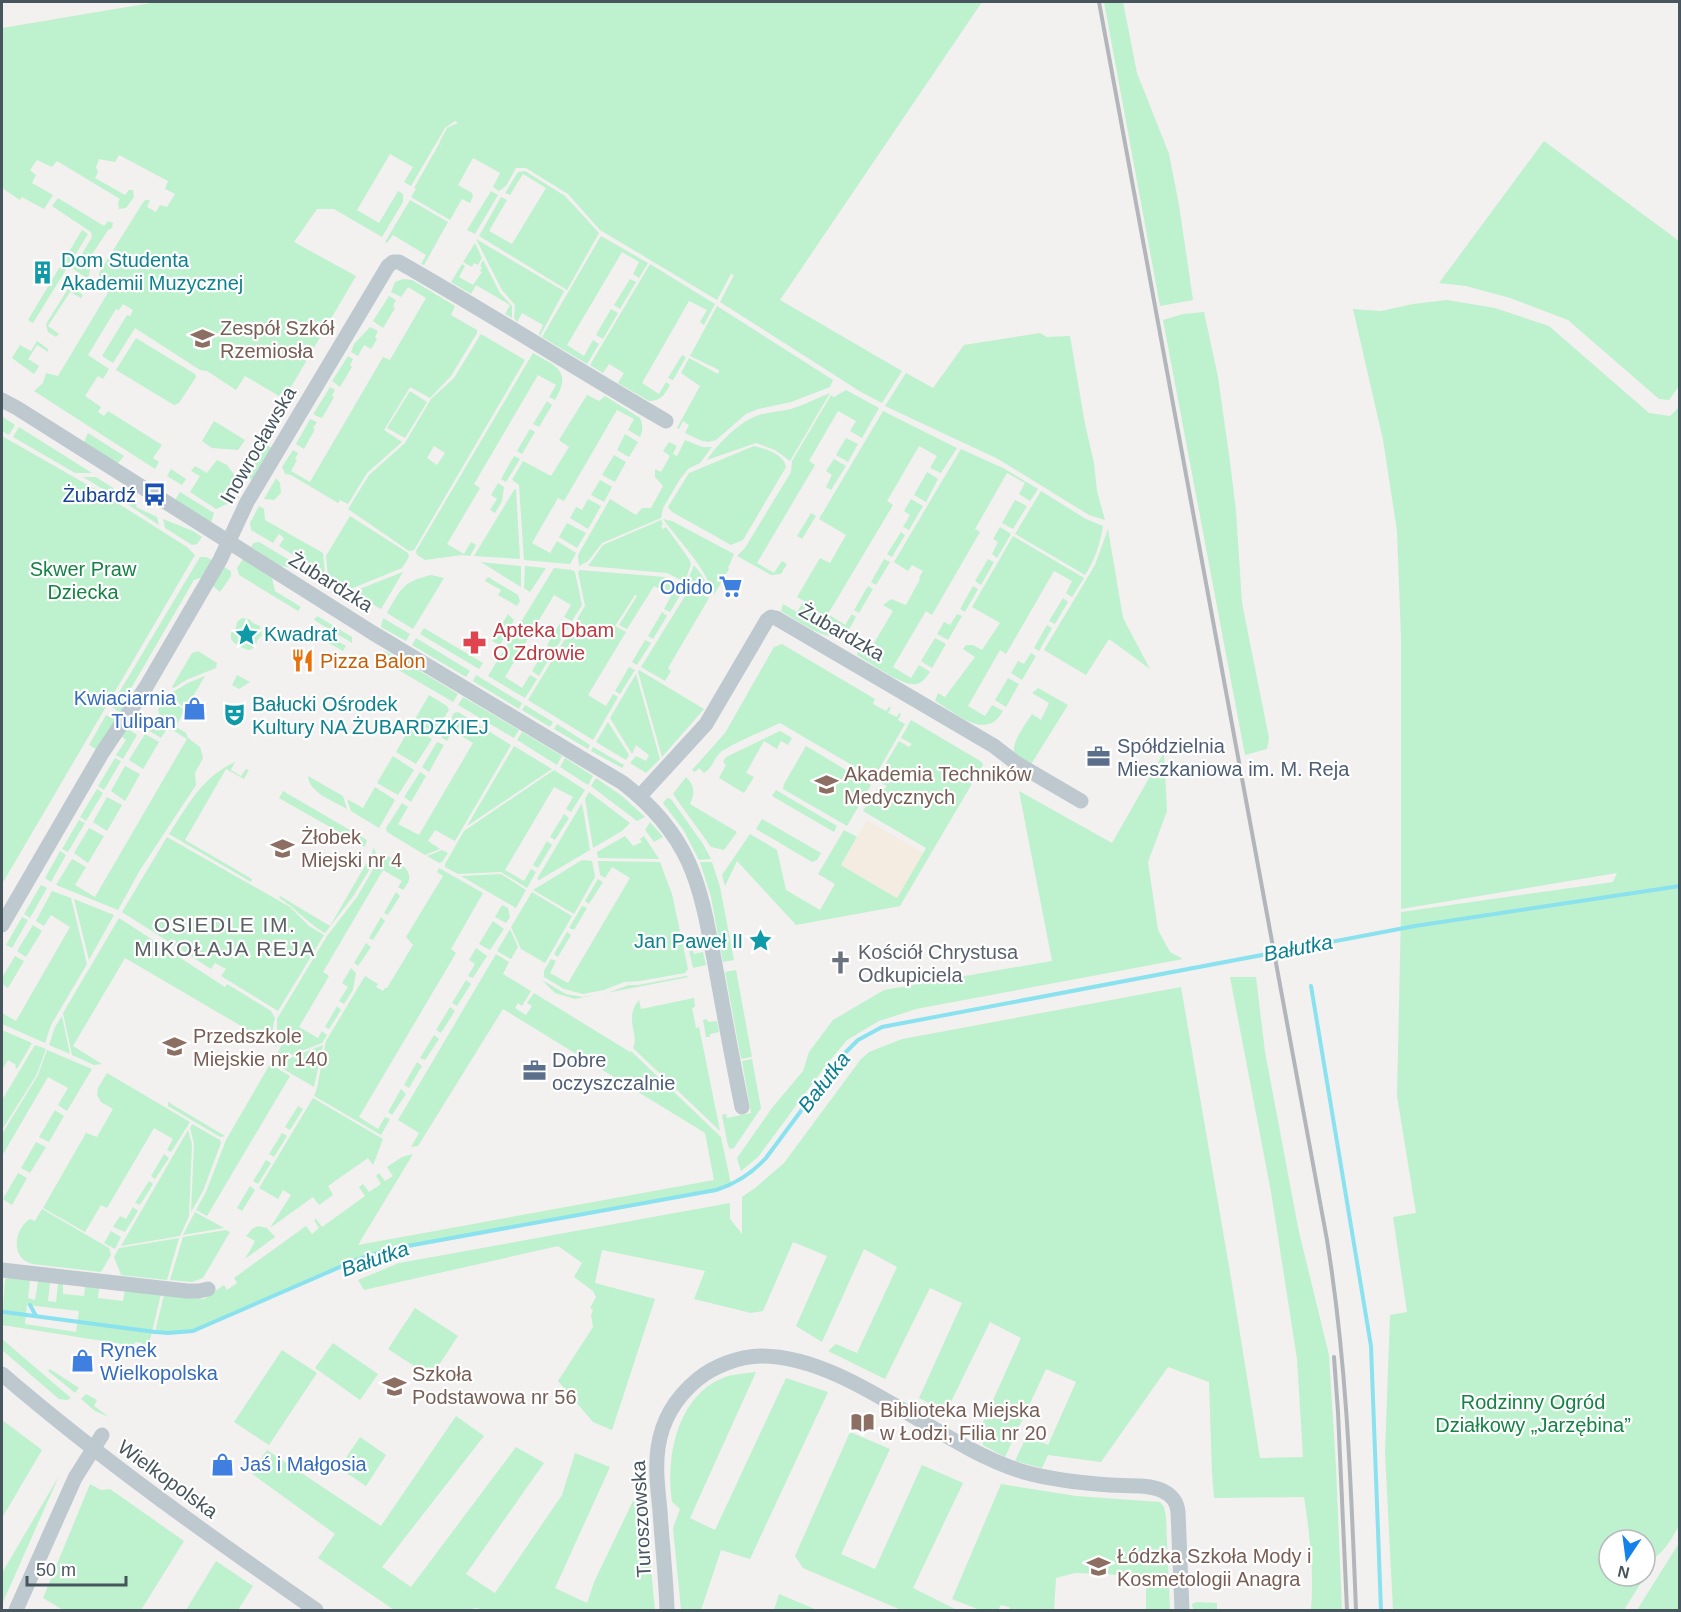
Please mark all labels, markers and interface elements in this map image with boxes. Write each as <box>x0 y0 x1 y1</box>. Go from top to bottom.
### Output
place label: Dom Studenta Akademii Muzycznej <box>61 249 243 294</box>
building icon: Dom Studenta Akademii Muzycznej <box>30 259 56 285</box>
place label: Zespół Szkół Rzemiosła <box>220 317 335 362</box>
school or university icon: Zespół Szkół Rzemiosła <box>189 326 215 352</box>
street label: Inowrocławska <box>216 382 301 507</box>
bus stop icon: Żubardź <box>141 482 167 508</box>
place label: Żubardź <box>63 484 136 506</box>
street label: Żubardzka <box>285 548 378 617</box>
park label: Skwer Praw Dziecka <box>30 558 137 603</box>
supermarket icon: Odido <box>718 574 744 600</box>
place label: Odido <box>660 576 713 598</box>
street label: Żubardzka <box>796 599 889 666</box>
place label: Apteka Dbam O Zdrowie <box>493 619 614 664</box>
place icon: Kwadrat <box>233 621 259 647</box>
place label: Kwadrat <box>264 623 338 645</box>
pharmacy icon: Apteka Dbam O Zdrowie <box>462 629 488 655</box>
restaurant icon: Pizza Balon <box>289 648 315 674</box>
place label: Pizza Balon <box>320 650 426 672</box>
place label: Kwiaciarnia Tulipan <box>74 687 177 732</box>
place label: Bałucki Ośrodek Kultury NA ŻUBARDZKIEJ <box>252 693 489 738</box>
shop icon: Kwiaciarnia Tulipan <box>181 696 207 722</box>
theatre icon: Bałucki Ośrodek Kultury NA ŻUBARDZKIEJ <box>221 702 247 728</box>
place label: Spółdzielnia Mieszkaniowa im. M. Reja <box>1117 735 1350 780</box>
office icon: Spółdzielnia Mieszkaniowa im. M. Reja <box>1086 744 1112 770</box>
place label: Akademia Techników Medycznych <box>844 763 1032 808</box>
school or university icon: Akademia Techników Medycznych <box>813 772 839 798</box>
place label: Żłobek Miejski nr 4 <box>301 826 402 871</box>
school or university icon: Żłobek Miejski nr 4 <box>270 835 296 861</box>
district label: OSIEDLE IM. MIKOŁAJA REJA <box>134 913 316 960</box>
place icon: Jan Paweł II <box>748 928 774 954</box>
place label: Jan Paweł II <box>634 930 743 952</box>
water label: Bałutka <box>1261 930 1334 965</box>
place label: Kościół Chrystusa Odkupiciela <box>858 941 1019 986</box>
church icon: Kościół Chrystusa Odkupiciela <box>827 950 853 976</box>
place label: Przedszkole Miejskie nr 140 <box>193 1025 328 1070</box>
school or university icon: Przedszkole Miejskie nr 140 <box>162 1034 188 1060</box>
water label: Bałutka <box>793 1047 854 1116</box>
place label: Dobre oczyszczalnie <box>552 1049 675 1094</box>
office icon: Dobre oczyszczalnie <box>521 1058 547 1084</box>
water label: Bałutka <box>338 1236 412 1281</box>
place label: Rynek Wielkopolska <box>100 1339 219 1384</box>
shop icon: Rynek Wielkopolska <box>69 1348 95 1374</box>
place label: Szkoła Podstawowa nr 56 <box>412 1363 577 1408</box>
school or university icon: Szkoła Podstawowa nr 56 <box>381 1373 407 1399</box>
park label: Rodzinny Ogród Działkowy „Jarzębina” <box>1435 1391 1631 1436</box>
place label: Biblioteka Miejska w Łodzi, Filia nr 20 <box>879 1399 1047 1444</box>
library icon: Biblioteka Miejska w Łodzi, Filia nr 20 <box>849 1409 875 1435</box>
street label: Wielkopolska <box>114 1435 223 1523</box>
shop icon: Jaś i Małgosia <box>209 1451 235 1477</box>
place label: Jaś i Małgosia <box>240 1453 368 1475</box>
street label: Turoszowska <box>627 1459 655 1578</box>
north arrow <box>1597 1528 1657 1588</box>
place label: Łódzka Szkoła Mody i Kosmetologii Anagra <box>1117 1545 1312 1590</box>
scale bar <box>27 1549 126 1587</box>
school or university icon: Łódzka Szkoła Mody i Kosmetologii Anagra <box>1086 1554 1112 1580</box>
text: 50 m <box>36 1560 76 1580</box>
text: N <box>1616 1563 1631 1582</box>

